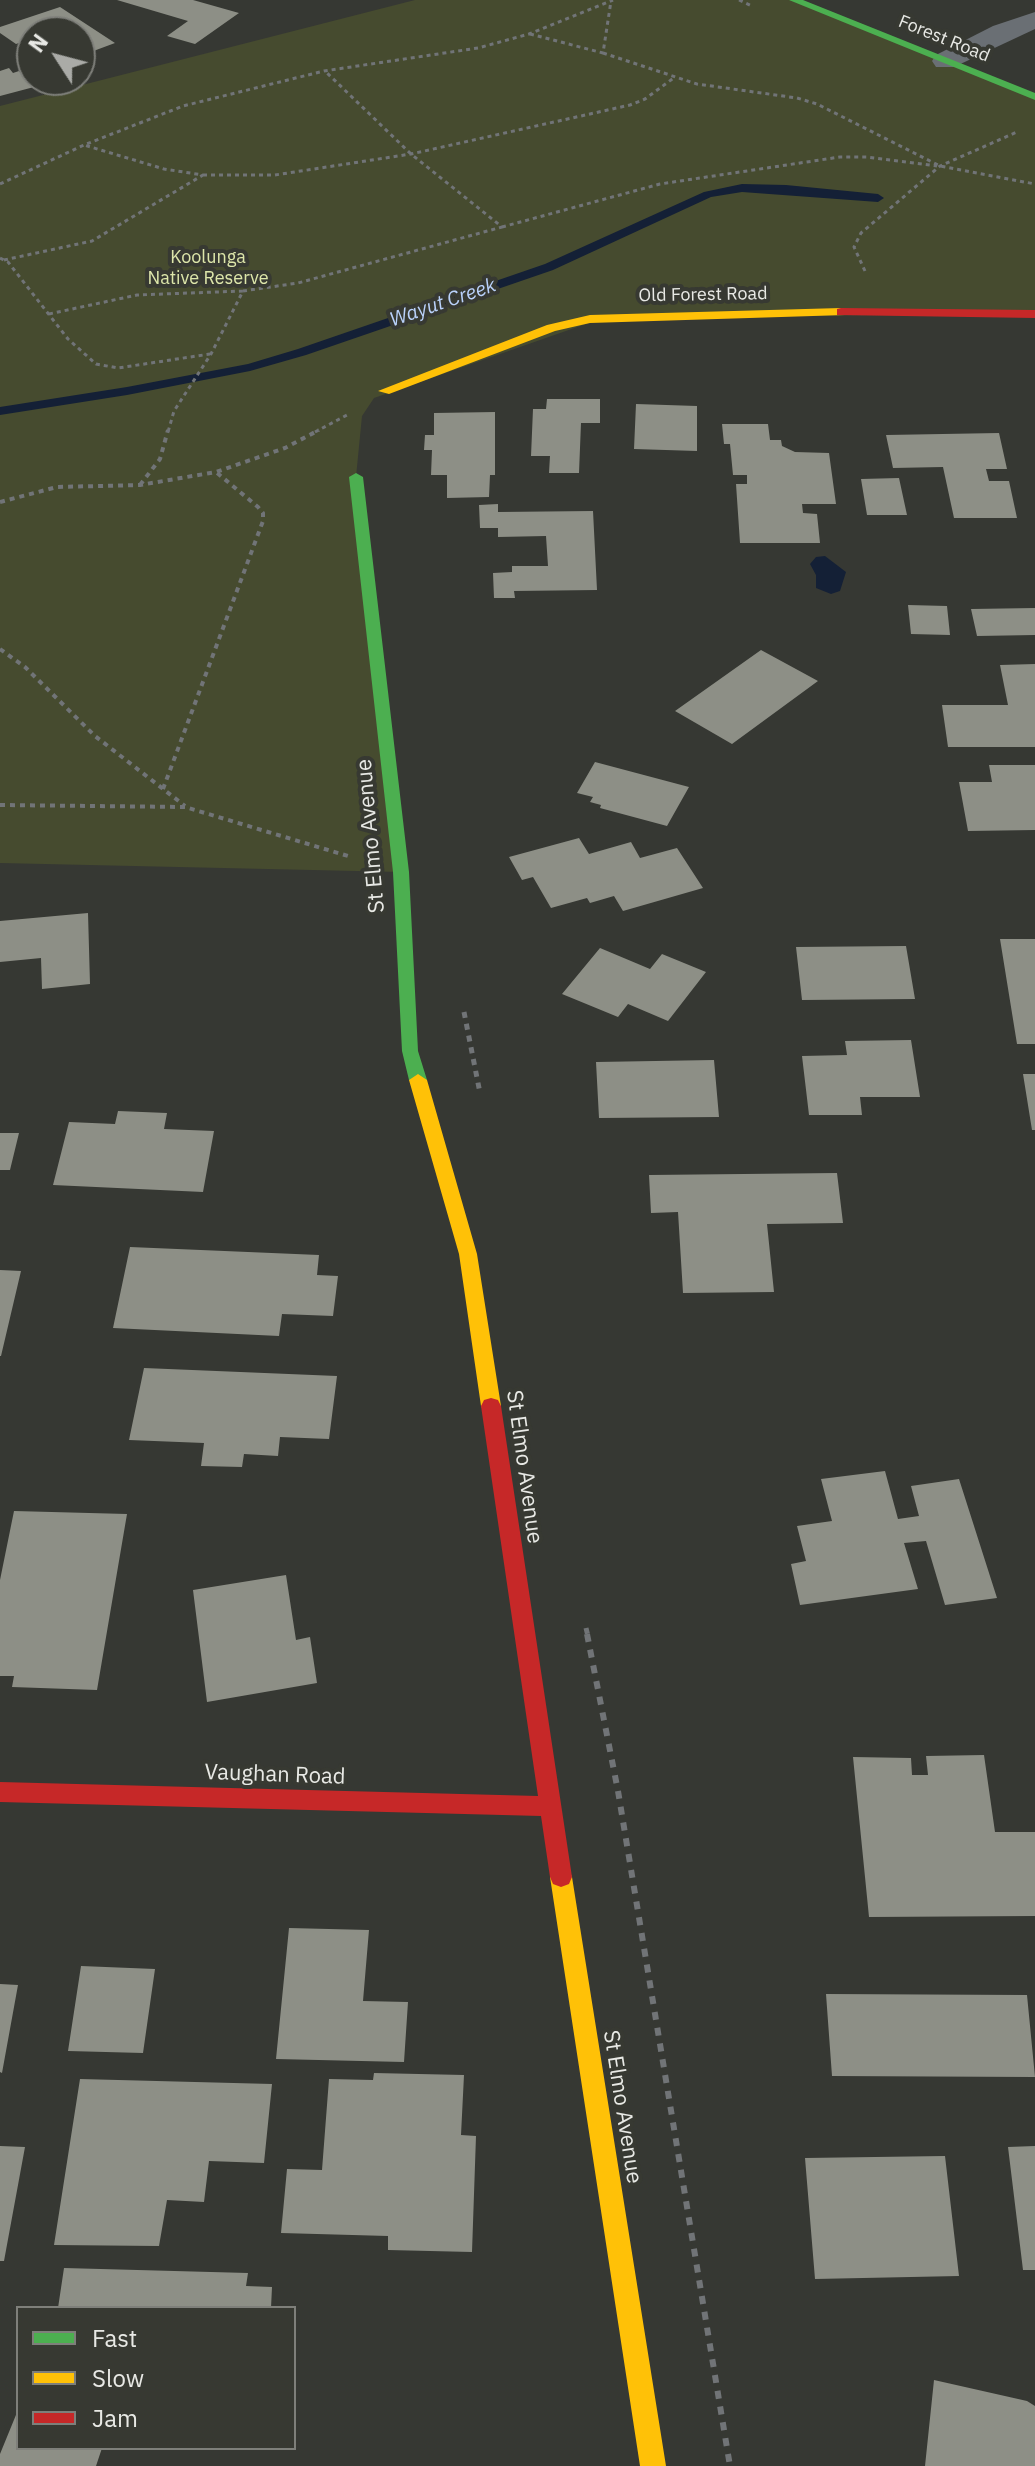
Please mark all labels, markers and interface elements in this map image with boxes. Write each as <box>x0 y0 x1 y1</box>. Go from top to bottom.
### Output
street label: Forest Road <box>895 11 993 67</box>
north arrow <box>16 16 96 96</box>
text: N <box>21 28 54 58</box>
park label: Koolunga Native Reserve <box>147 247 269 290</box>
water label: Wayut Creek <box>387 274 499 332</box>
street label: Old Forest Road <box>638 283 768 307</box>
street label: St Elmo Avenue <box>351 758 391 914</box>
street label: St Elmo Avenue <box>500 1389 548 1545</box>
street label: Vaughan Road <box>204 1759 346 1791</box>
street label: St Elmo Avenue <box>597 2029 647 2185</box>
legend <box>16 2306 296 2450</box>
text: Fast <box>92 2322 137 2354</box>
text: Slow <box>92 2362 144 2394</box>
text: Jam <box>92 2402 138 2434</box>

